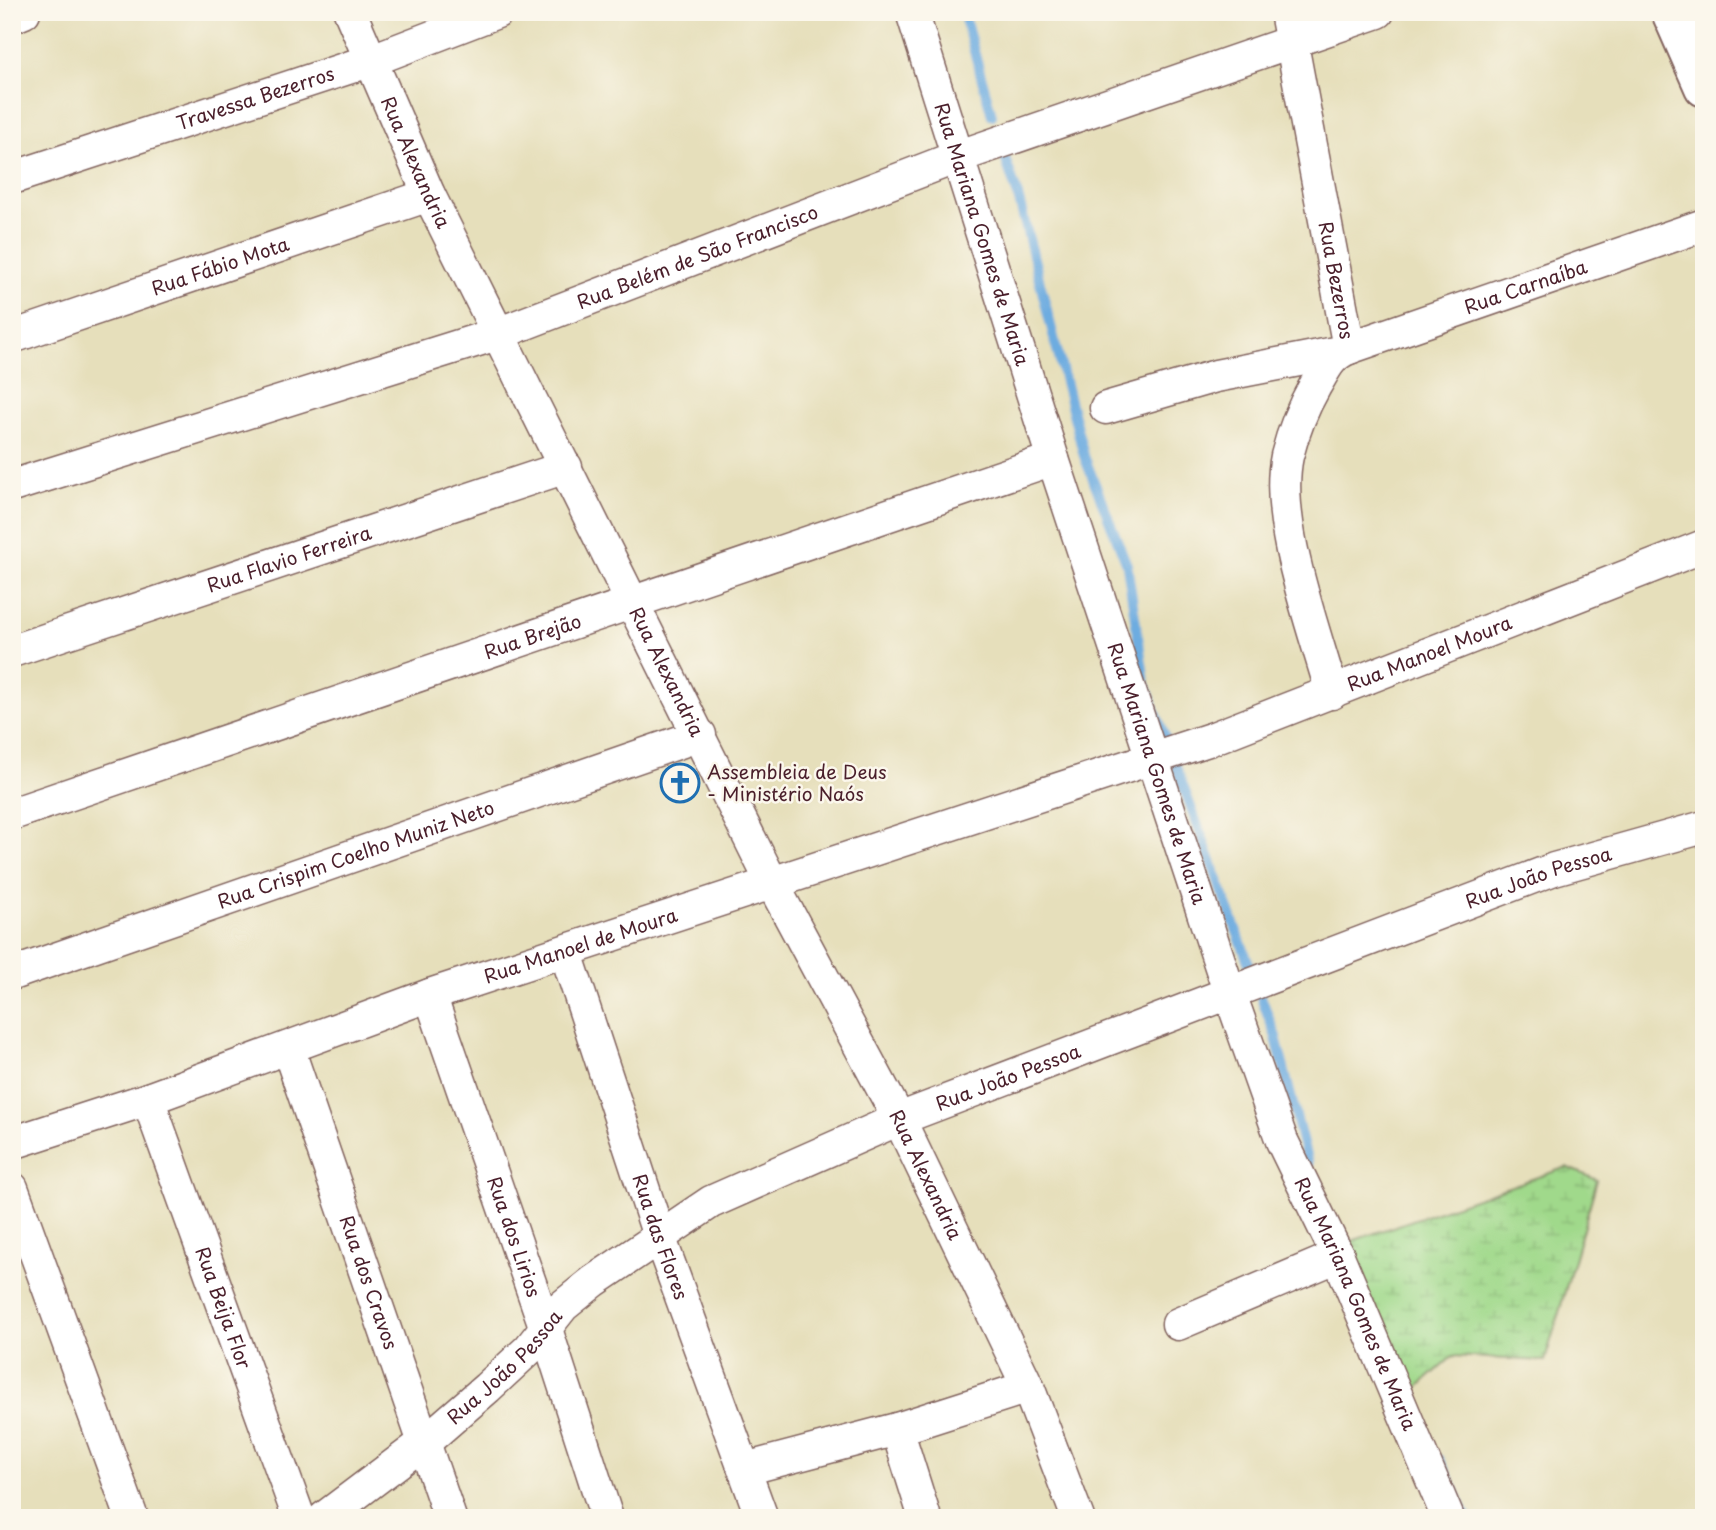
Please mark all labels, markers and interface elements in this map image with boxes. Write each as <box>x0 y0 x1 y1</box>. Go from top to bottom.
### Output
street label: Travessa Bezerros <box>172 58 338 136</box>
street label: Rua Alexandria <box>375 92 458 233</box>
street label: Rua Mariana Gomes de Maria <box>928 99 1038 369</box>
street label: Rua Belém de São Francisco <box>572 197 822 315</box>
street label: Rua Bezerros <box>1313 219 1362 341</box>
street label: Rua Fábio Mota <box>147 229 293 302</box>
street label: Rua Carnaíba <box>1460 252 1591 320</box>
street label: Rua Flavio Ferreira <box>203 518 375 598</box>
street label: Rua Alexandria <box>623 602 712 741</box>
street label: Rua Brejão <box>480 606 585 665</box>
street label: Rua Manoel Moura <box>1343 608 1516 697</box>
street label: Rua Mariana Gomes de Maria <box>1102 639 1214 908</box>
place label: Assembleia de Deus - Ministério Naós <box>707 757 887 807</box>
church icon: Assembleia de Deus - Ministério Naós <box>659 762 701 804</box>
street label: Rua Crispim Coelho Muniz Neto <box>213 793 498 915</box>
street label: Rua João Pessoa <box>1461 839 1615 915</box>
street label: Rua Manoel de Moura <box>480 900 681 989</box>
street label: Rua João Pessoa <box>931 1036 1084 1117</box>
street label: Rua Alexandria <box>883 1104 970 1244</box>
street label: Rua das Flores <box>626 1170 696 1303</box>
street label: Rua dos Lirios <box>481 1172 549 1301</box>
street label: Rua Mariana Gomes de Maria <box>1289 1172 1425 1434</box>
street label: Rua dos Cravos <box>334 1211 406 1353</box>
street label: Rua Beija Flor <box>189 1243 259 1373</box>
street label: Rua João Pessoa <box>440 1303 568 1430</box>

